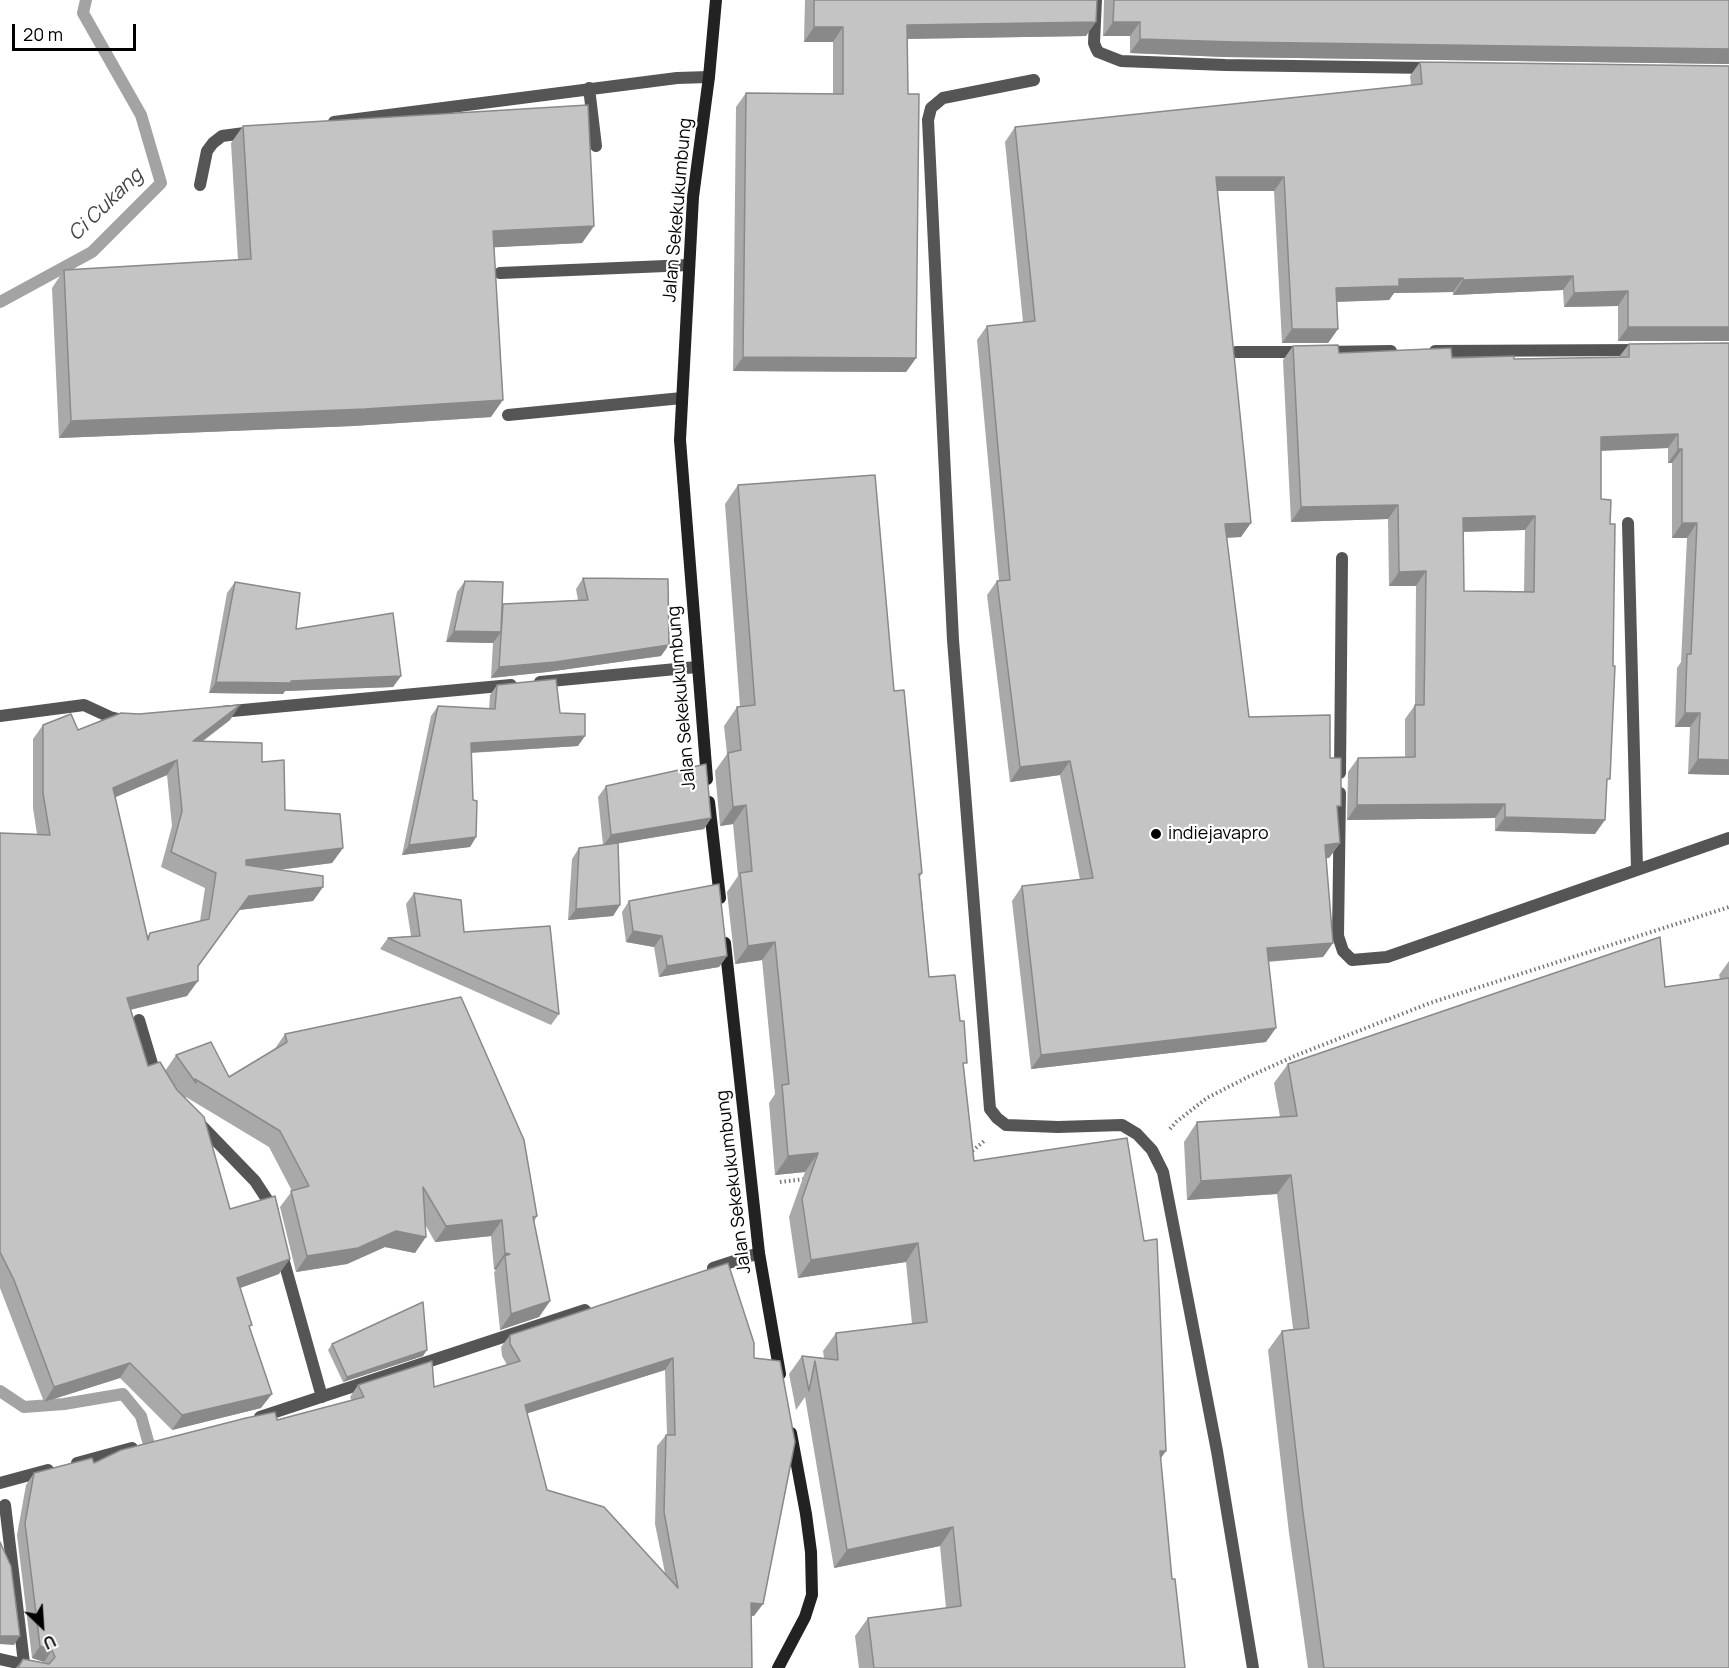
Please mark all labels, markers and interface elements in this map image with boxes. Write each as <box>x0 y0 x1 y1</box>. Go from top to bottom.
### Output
scale bar <box>15 12 140 50</box>
text: 20 m <box>23 22 63 46</box>
street label: Jalan Sekekukumbung <box>659 117 697 303</box>
water label: Ci Cukang <box>64 164 148 246</box>
street label: Jalan Sekekukumbung <box>663 605 701 791</box>
place label: indiejavapro <box>1168 823 1269 845</box>
marker: indiejavapro <box>1149 827 1163 841</box>
street label: Jalan Sekekukumbung <box>712 1089 756 1275</box>
north arrow <box>12 1596 72 1656</box>
text: U <box>40 1630 59 1655</box>

